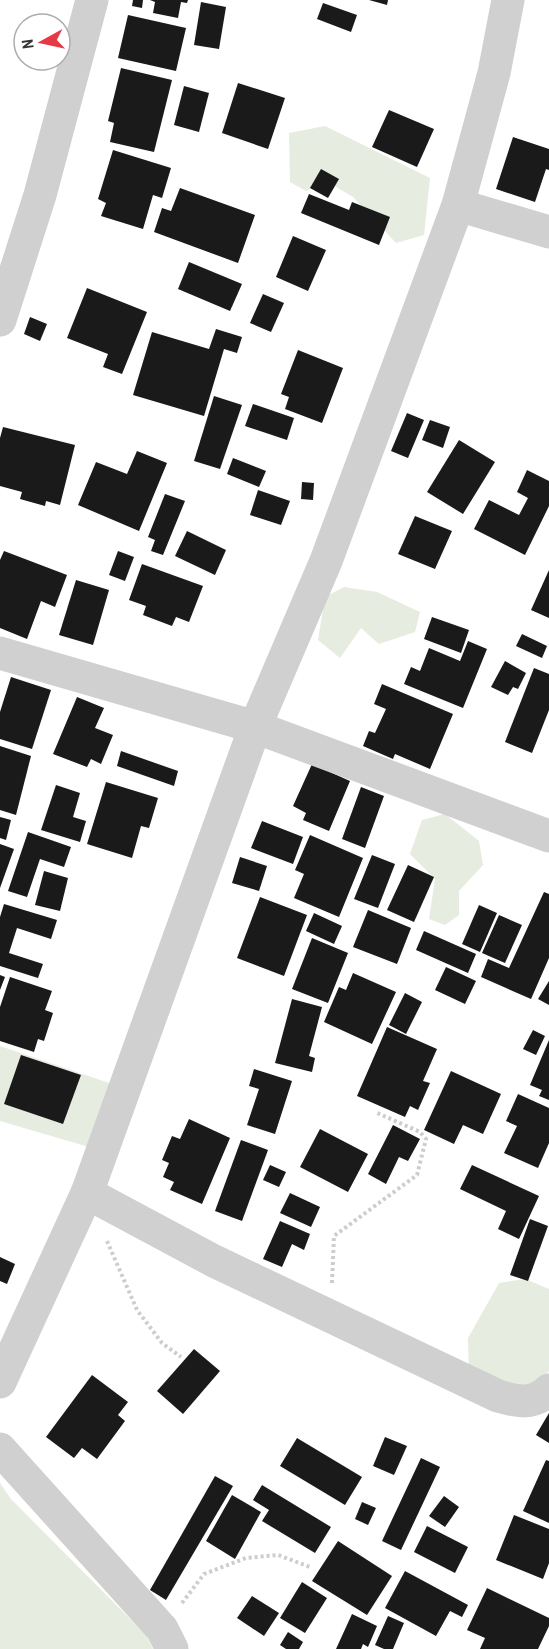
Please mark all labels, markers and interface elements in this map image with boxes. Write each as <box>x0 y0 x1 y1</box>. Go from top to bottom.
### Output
north arrow <box>12 12 72 72</box>
text: N <box>16 38 39 50</box>

